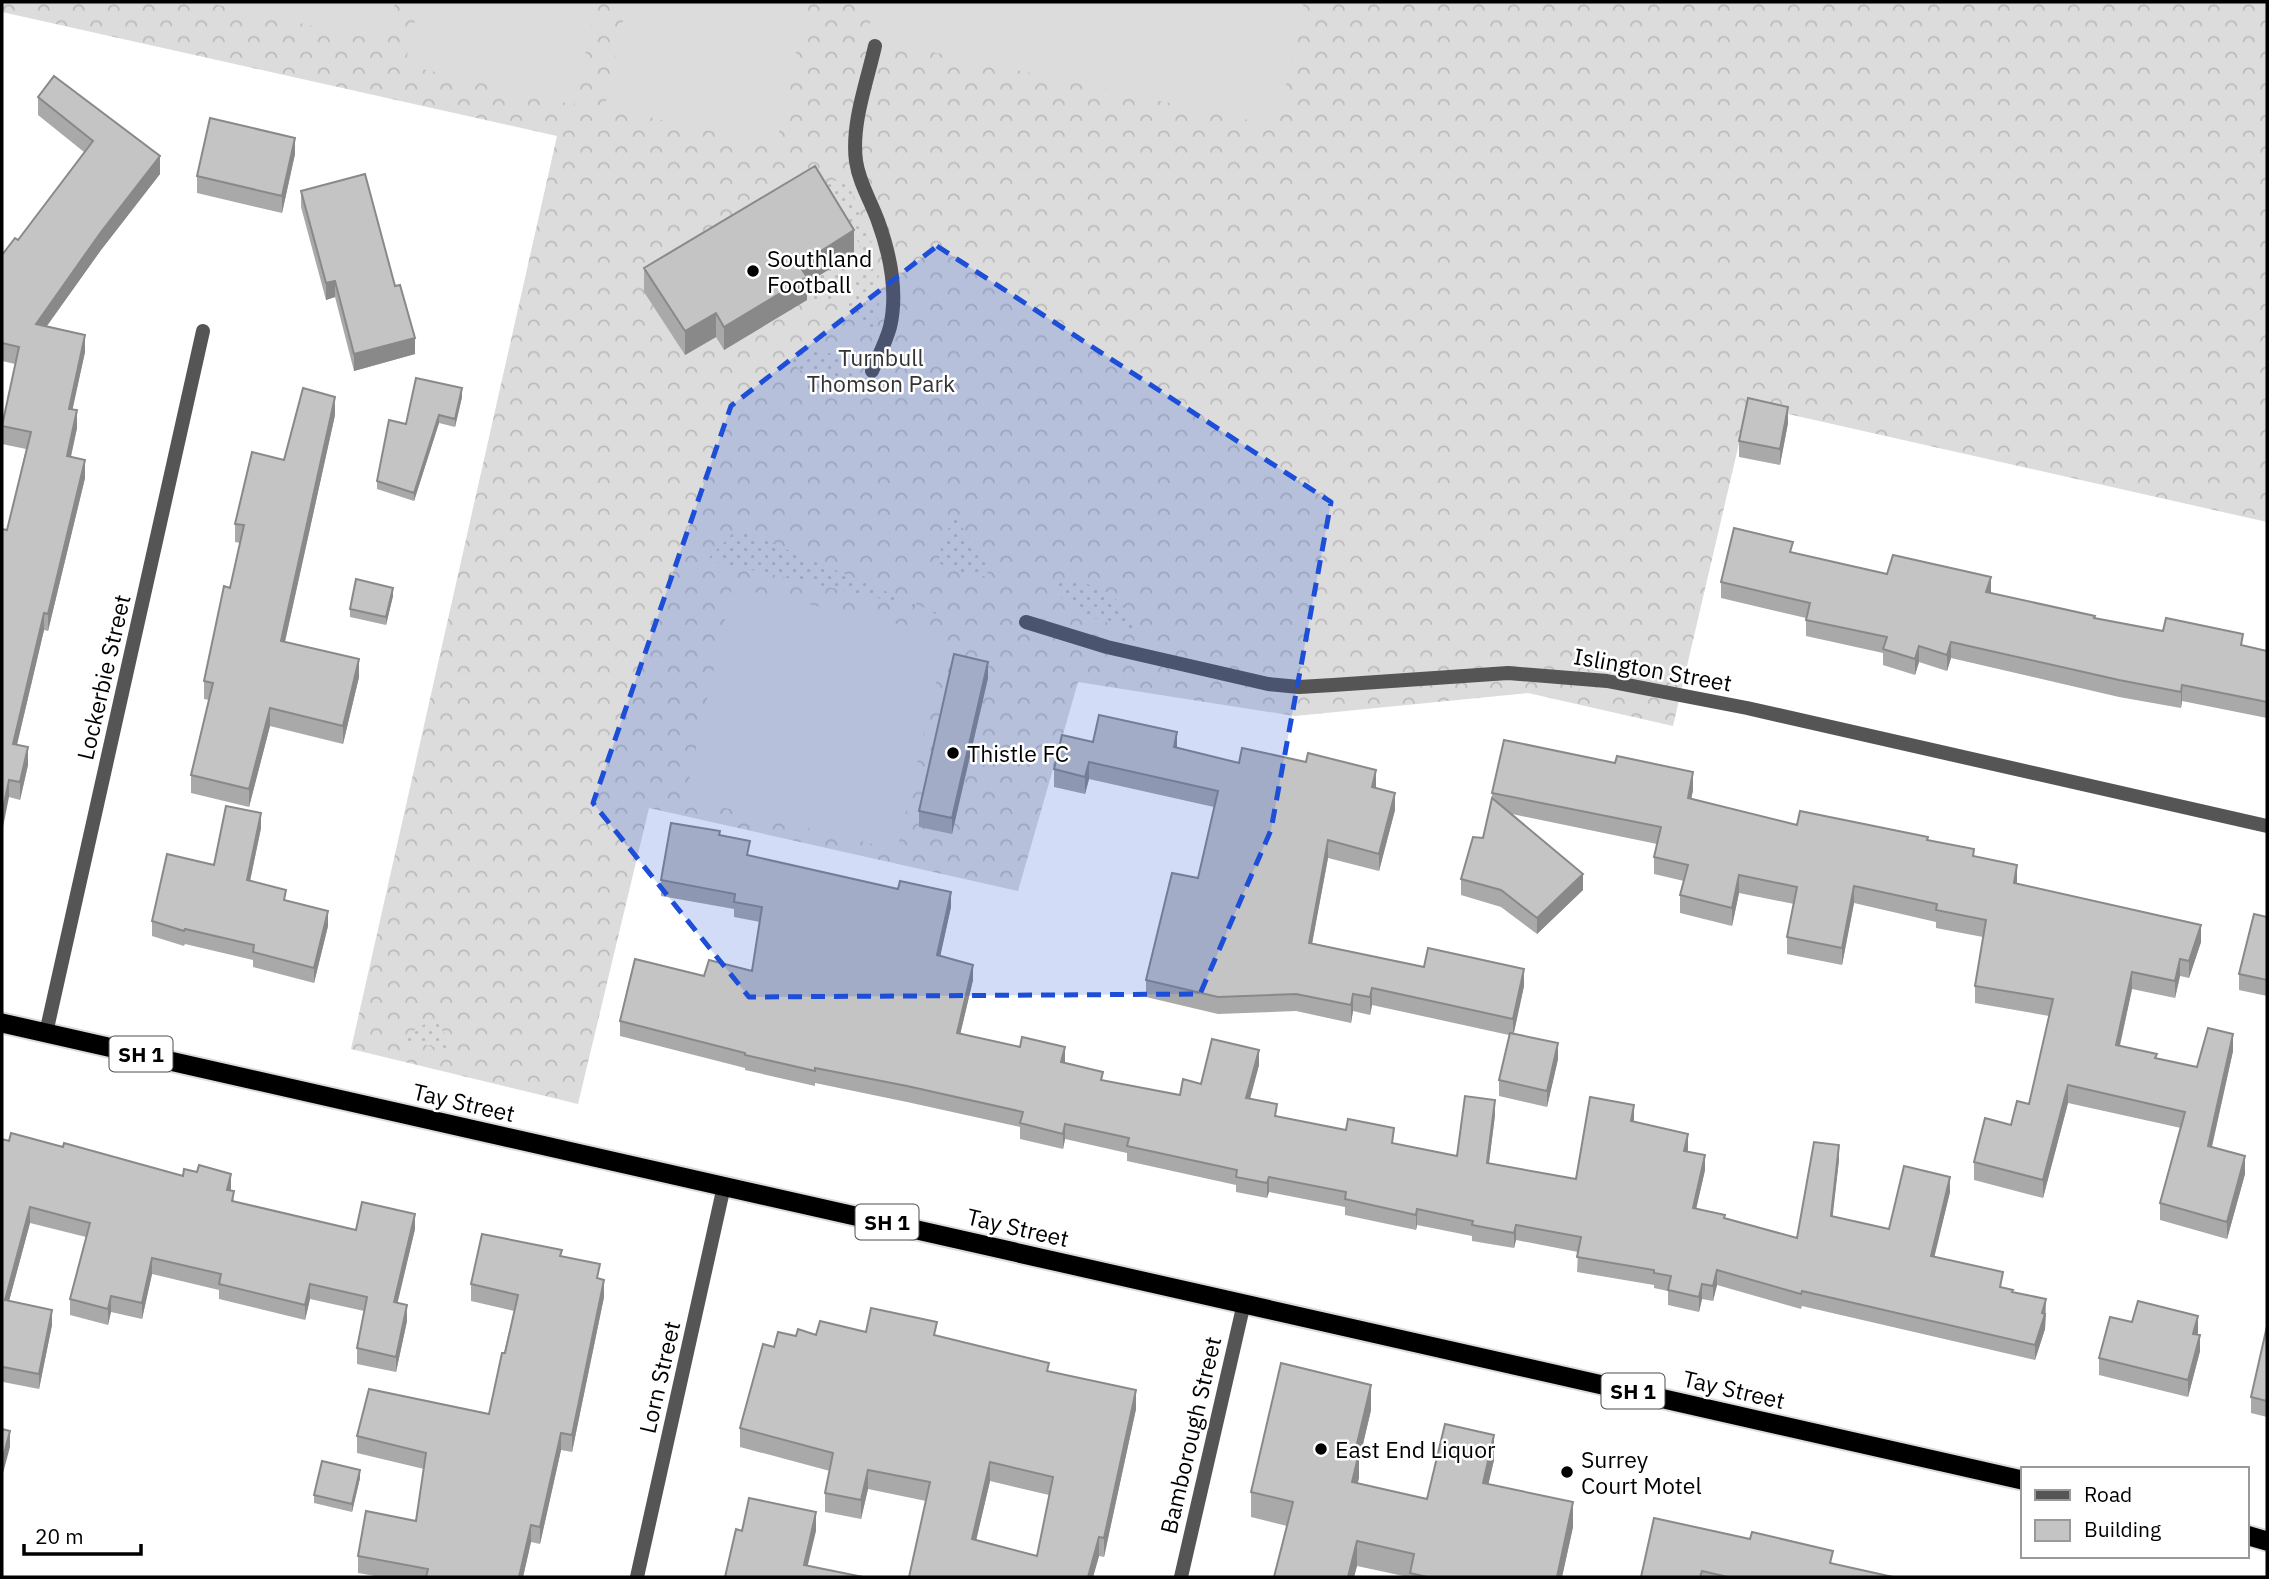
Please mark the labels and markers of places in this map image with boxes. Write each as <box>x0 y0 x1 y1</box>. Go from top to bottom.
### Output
place label: Southland Football <box>767 243 872 299</box>
marker: Southland Football <box>745 263 761 279</box>
place label: Thistle FC <box>967 738 1069 768</box>
marker: Thistle FC <box>945 745 961 761</box>
place label: East End Liquor <box>1335 1434 1496 1464</box>
marker: East End Liquor <box>1313 1441 1329 1457</box>
place label: Surrey Court Motel <box>1581 1444 1702 1500</box>
marker: Surrey Court Motel <box>1559 1464 1575 1480</box>

